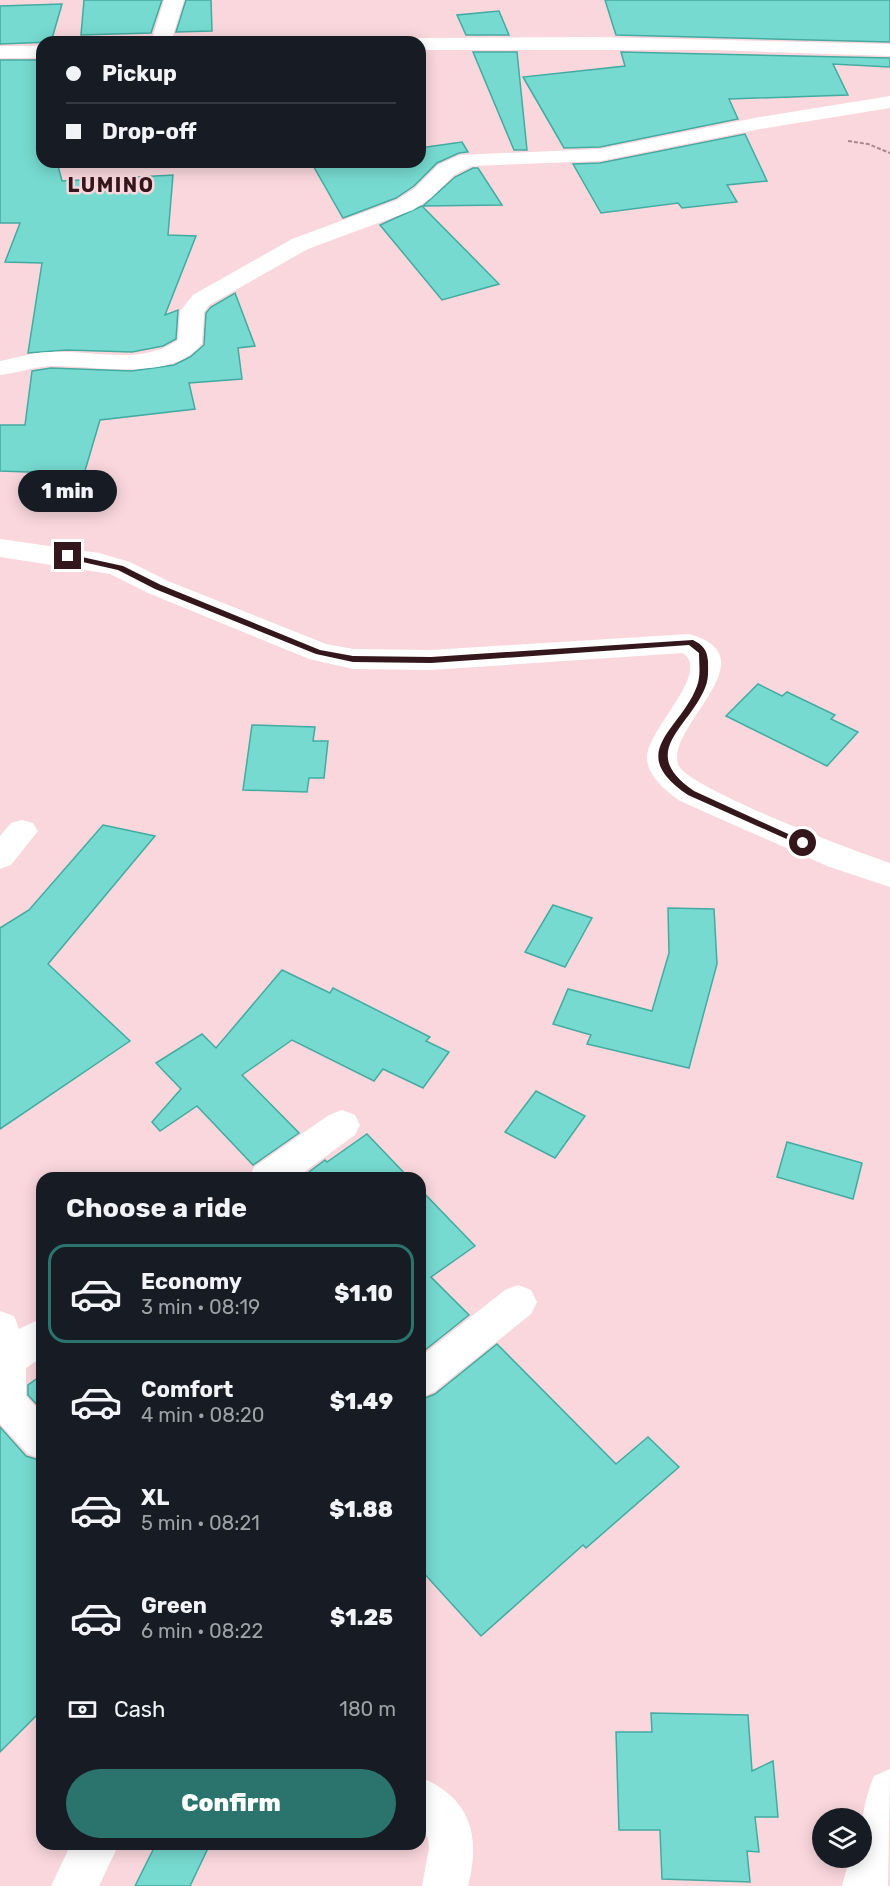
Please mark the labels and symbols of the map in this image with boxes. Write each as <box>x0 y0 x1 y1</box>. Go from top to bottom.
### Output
district label: LUMINO <box>68 173 154 197</box>
callout: 1 min <box>19 469 118 511</box>
route end <box>54 542 81 569</box>
route start <box>789 829 816 856</box>

